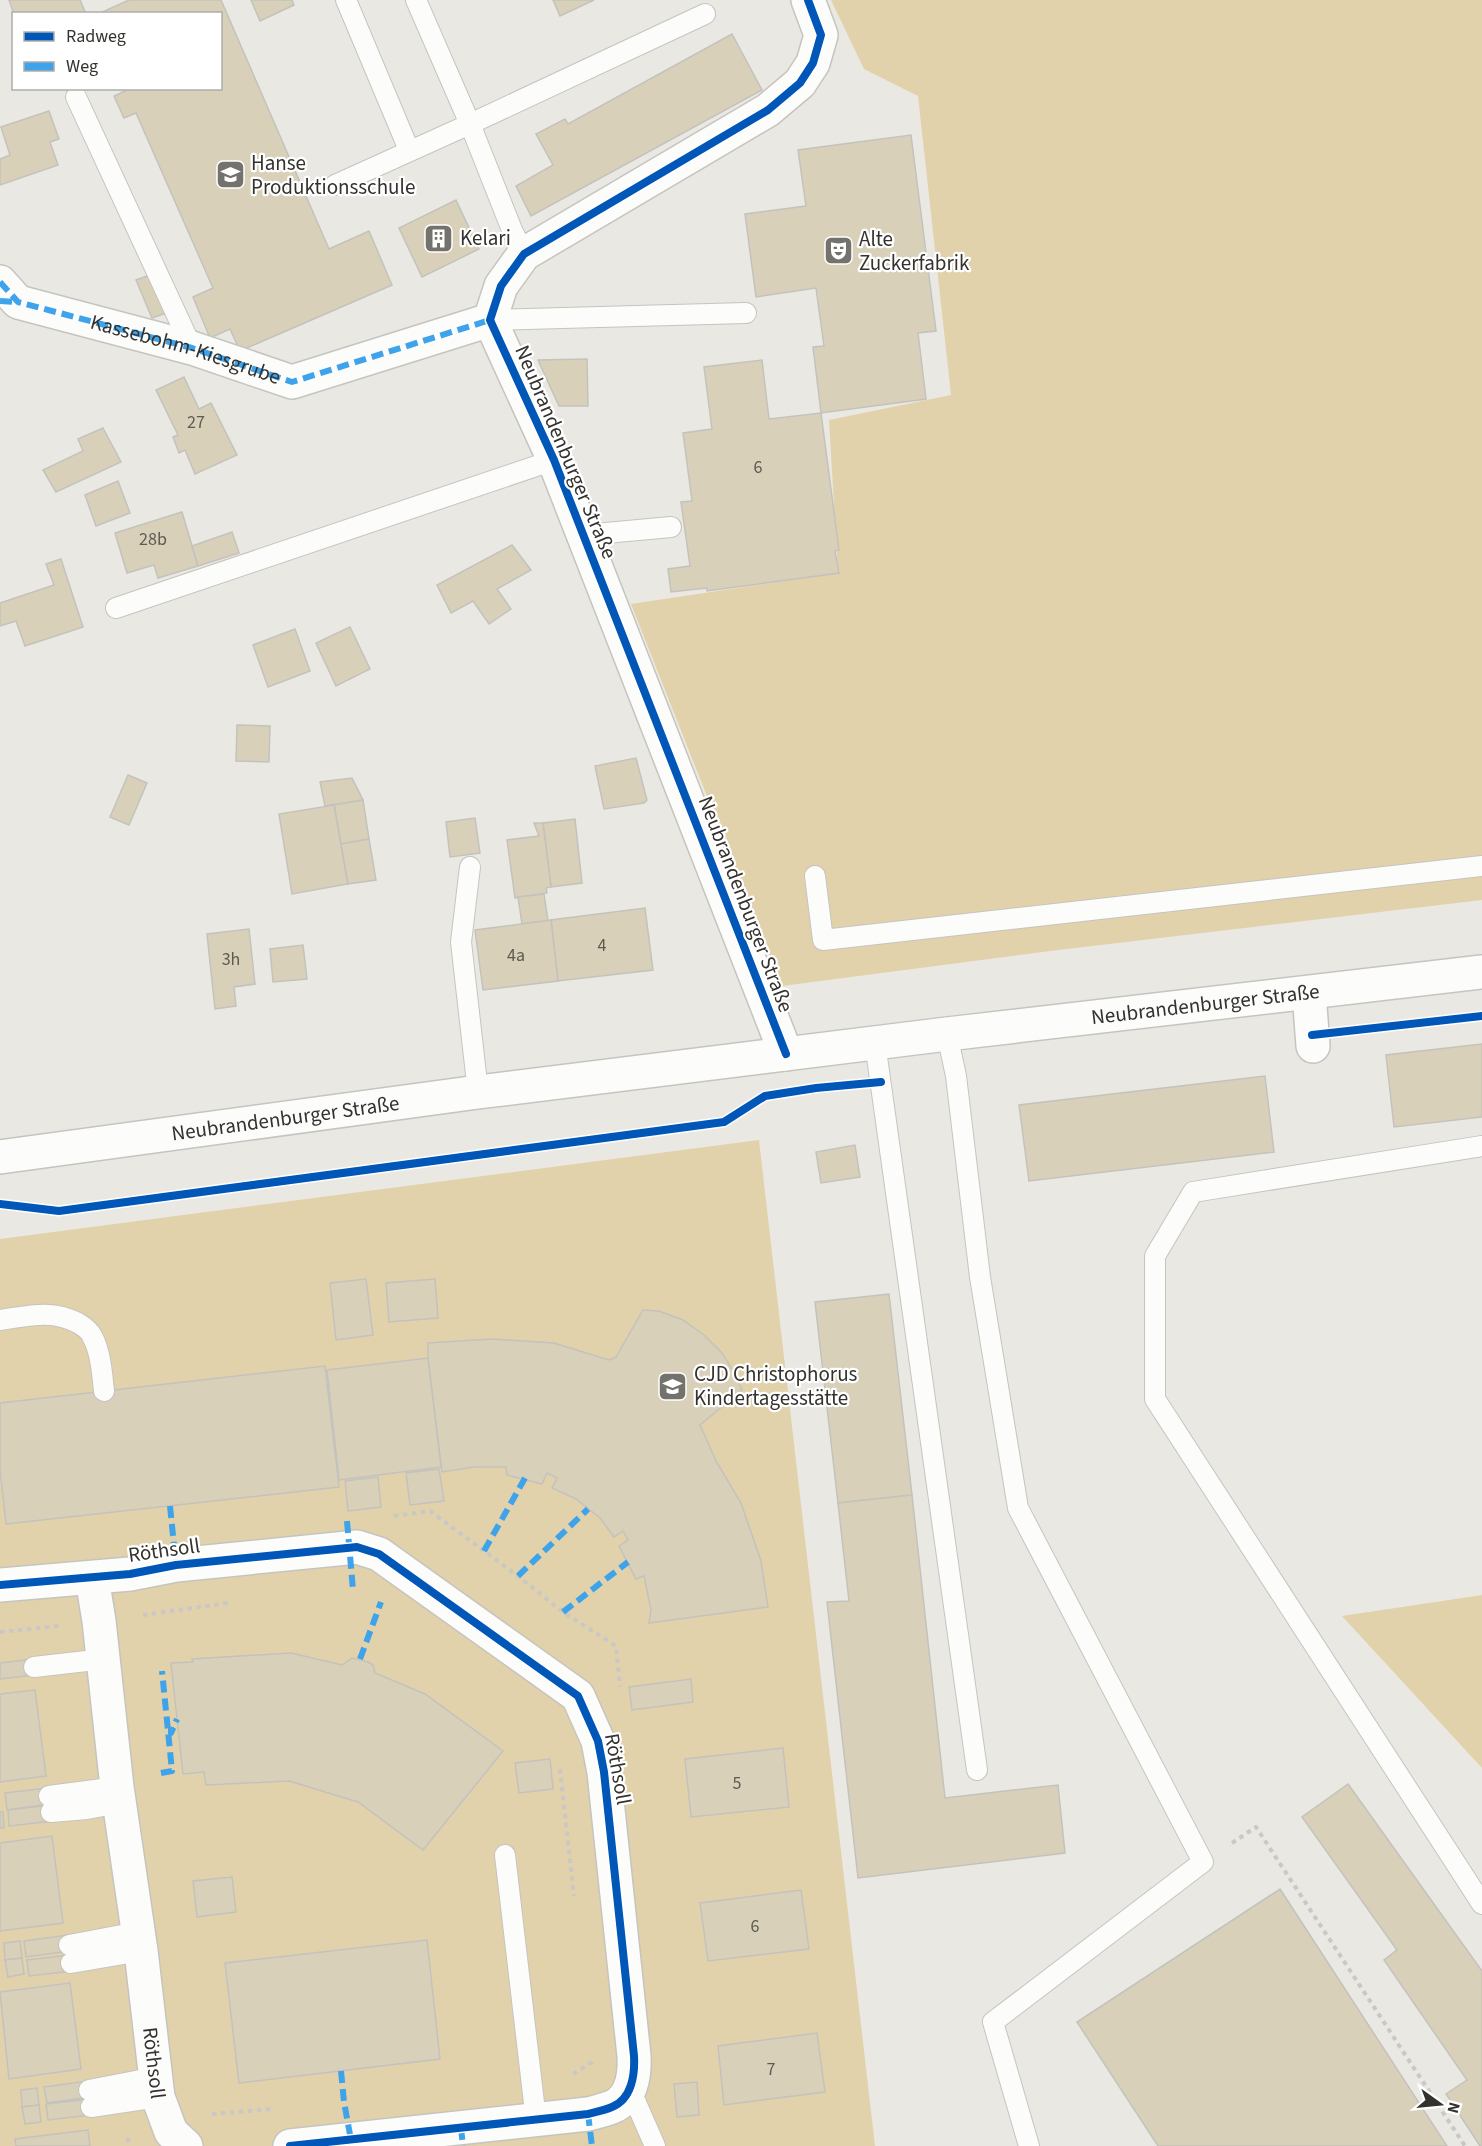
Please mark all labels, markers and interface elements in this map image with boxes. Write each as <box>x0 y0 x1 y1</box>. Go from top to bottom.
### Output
legend <box>12 12 222 90</box>
text: Radweg <box>66 24 126 49</box>
text: Weg <box>66 54 98 79</box>
place label: Hanse Produktionsschule <box>251 148 415 202</box>
school or university icon: Hanse Produktionsschule <box>214 159 246 191</box>
building icon: Kelari <box>423 222 455 254</box>
place label: Kelari <box>460 223 511 253</box>
place label: Alte Zuckerfabrik <box>859 224 970 278</box>
theatre icon: Alte Zuckerfabrik <box>822 235 854 267</box>
street label: Kassebohm-Kiesgrube <box>87 307 285 392</box>
street label: Neubrandenburger Straße <box>507 341 625 563</box>
house number: 27 <box>187 410 205 435</box>
house number: 6 <box>754 455 763 480</box>
house number: 28b <box>139 527 167 552</box>
street label: Neubrandenburger Straße <box>691 792 801 1016</box>
house number: 4 <box>598 933 607 958</box>
house number: 4a <box>507 943 525 968</box>
house number: 3h <box>222 947 240 972</box>
street label: Neubrandenburger Straße <box>1090 976 1321 1032</box>
street label: Neubrandenburger Straße <box>170 1088 401 1149</box>
place label: CJD Christophorus Kindertagesstätte <box>694 1359 858 1413</box>
school or university icon: CJD Christophorus Kindertagesstätte <box>657 1370 689 1402</box>
street label: Röthsoll <box>126 1530 202 1570</box>
street label: Röthsoll <box>597 1731 639 1807</box>
house number: 5 <box>733 1771 742 1796</box>
house number: 6 <box>751 1914 760 1939</box>
street label: Röthsoll <box>135 2025 173 2101</box>
house number: 7 <box>767 2057 776 2082</box>
north arrow <box>1410 2074 1470 2134</box>
text: N <box>1442 2100 1466 2116</box>

